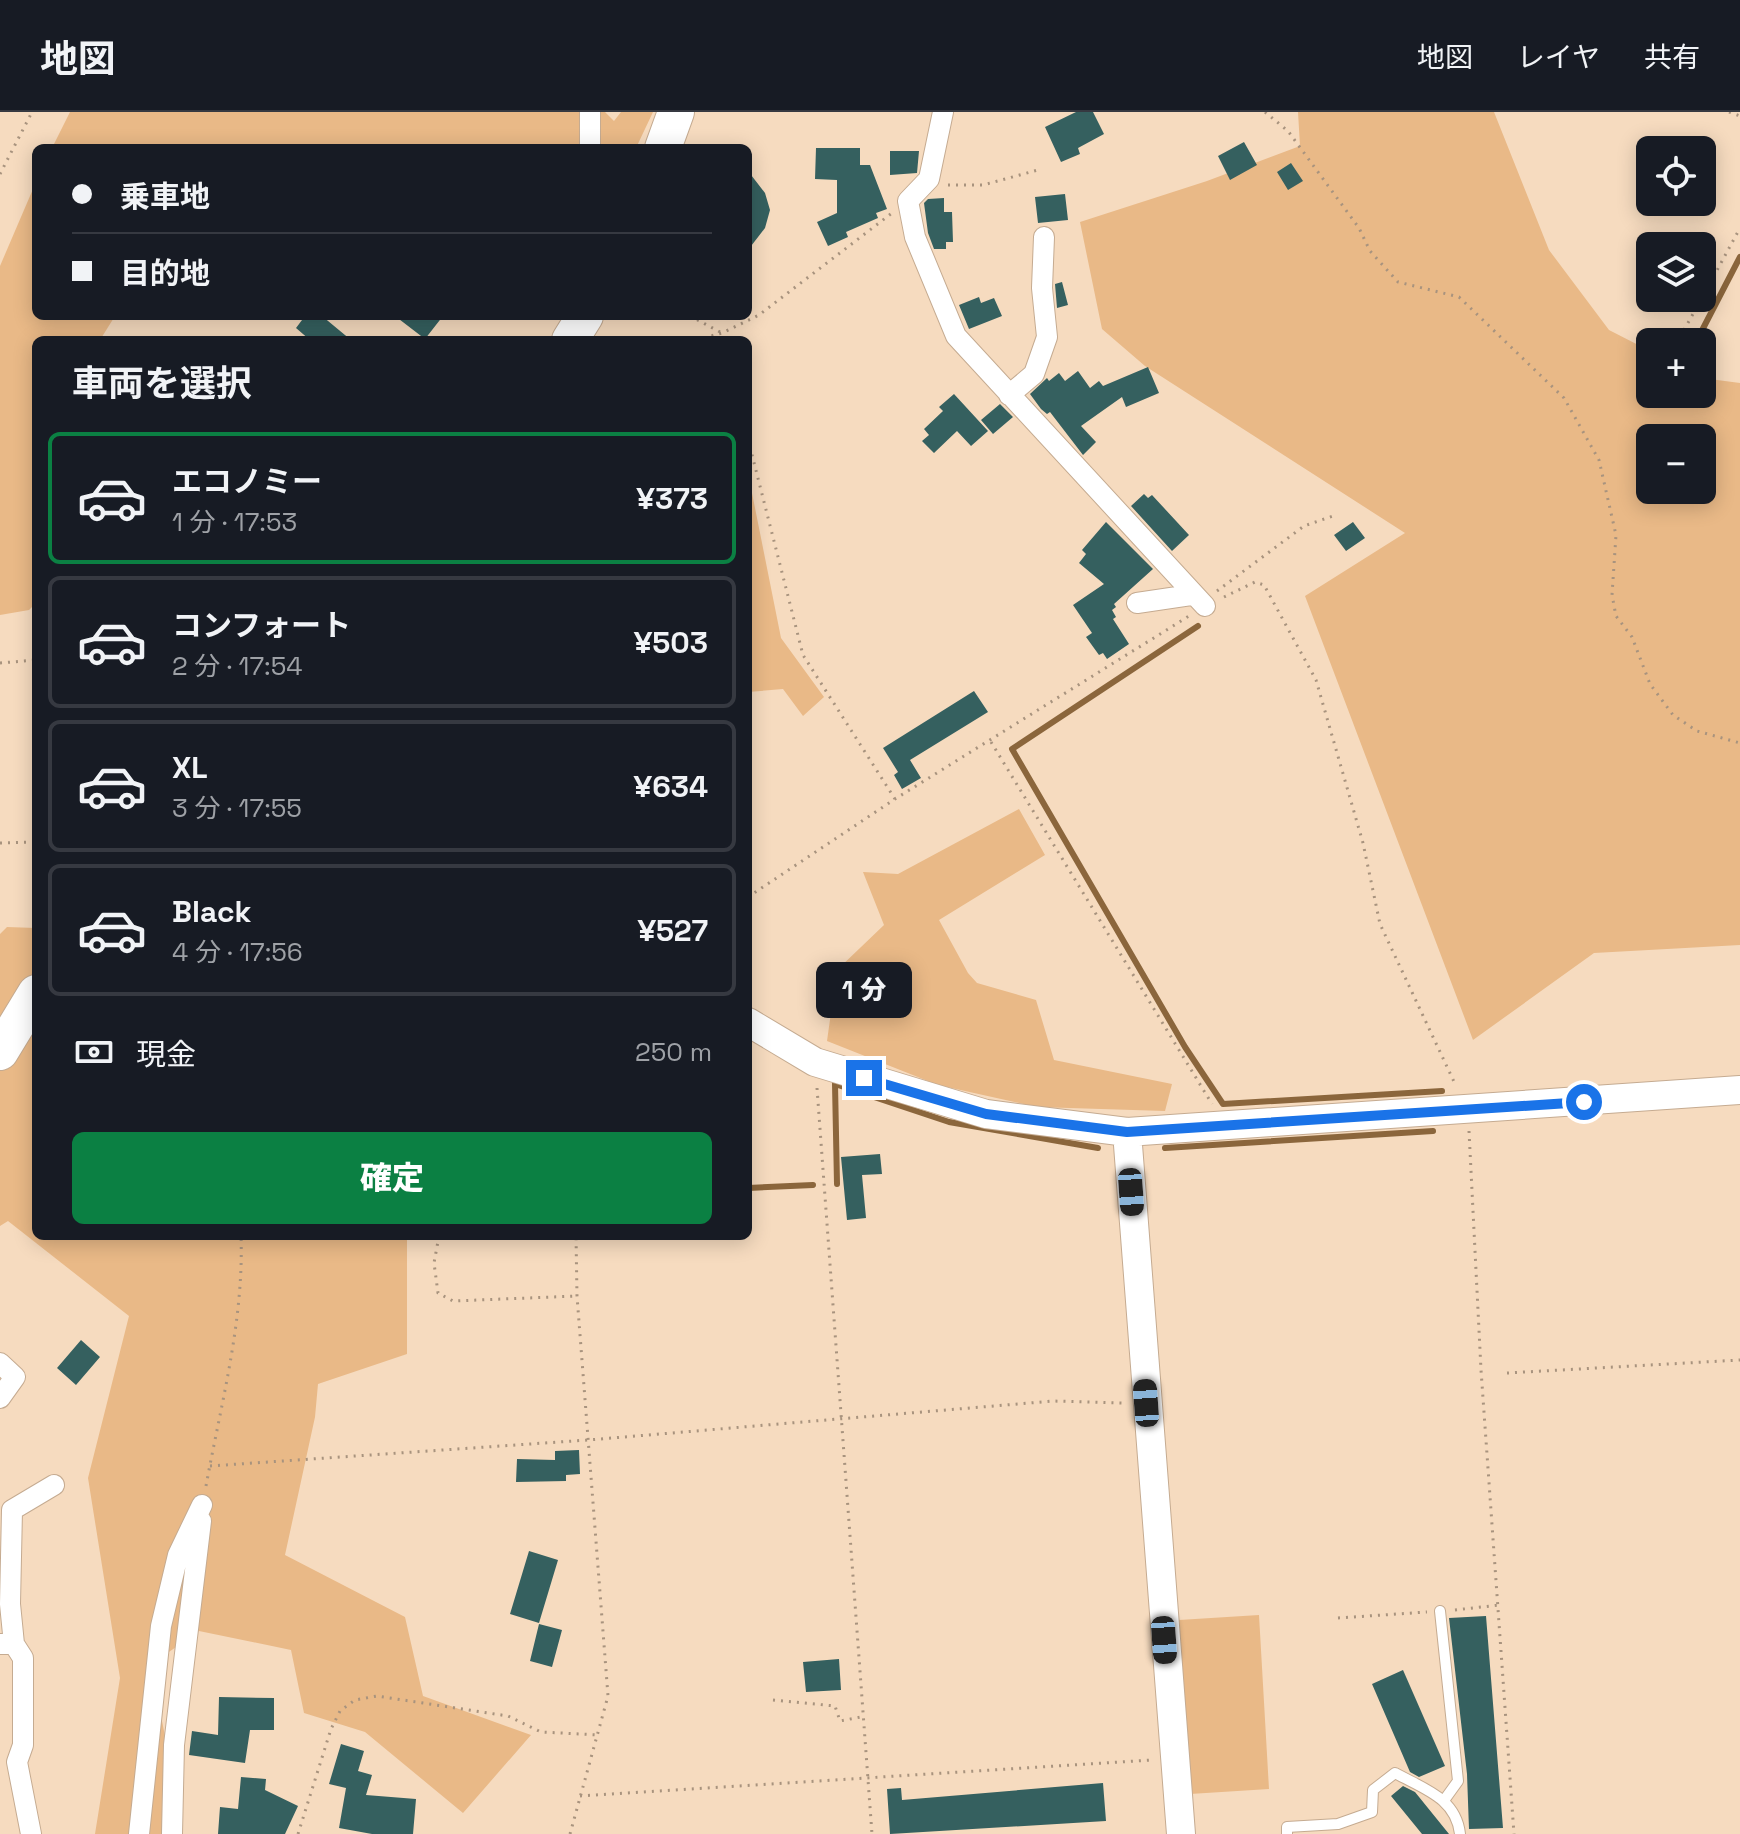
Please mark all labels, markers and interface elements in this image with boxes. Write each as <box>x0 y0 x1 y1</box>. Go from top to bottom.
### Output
text: 地図 <box>40 35 116 83</box>
text: 地図 <box>1417 39 1473 75</box>
text: レイヤ <box>1517 39 1600 75</box>
text: 共有 <box>1644 39 1700 75</box>
map controls <box>1636 136 1716 504</box>
button: locate <box>1636 136 1716 216</box>
text: 乗車地 <box>120 177 210 216</box>
button: layers <box>1636 232 1716 312</box>
text: 目的地 <box>120 254 210 293</box>
button: + <box>1636 328 1716 408</box>
text: 車両を選択 <box>72 361 252 407</box>
button: − <box>1636 424 1716 504</box>
icon: car <box>76 462 148 534</box>
text: エコノミー <box>172 462 322 501</box>
text: ¥373 <box>636 479 708 518</box>
text: 1 分 · 17:53 <box>172 505 297 539</box>
icon: car <box>76 606 148 678</box>
text: コンフォート <box>172 606 351 645</box>
text: ¥503 <box>634 623 708 662</box>
text: 2 分 · 17:54 <box>172 649 303 683</box>
text: XL <box>172 748 208 787</box>
icon: car <box>76 750 148 822</box>
text: ¥634 <box>634 767 708 806</box>
text: 3 分 · 17:55 <box>172 791 302 825</box>
text: Black <box>172 892 251 931</box>
icon: car <box>76 894 148 966</box>
text: ¥527 <box>638 911 708 950</box>
text: 4 分 · 17:56 <box>172 935 303 969</box>
callout: 1 分 <box>816 962 912 1018</box>
text: 1 分 <box>842 973 886 1007</box>
icon: cash <box>72 1030 116 1074</box>
text: 現金 <box>136 1035 196 1074</box>
text: 250 m <box>635 1035 712 1069</box>
route end <box>846 1060 882 1096</box>
route start <box>1566 1084 1602 1120</box>
button: 確定 <box>72 1132 712 1224</box>
car <box>1117 1167 1145 1217</box>
car <box>1132 1378 1160 1428</box>
car <box>1150 1615 1178 1665</box>

